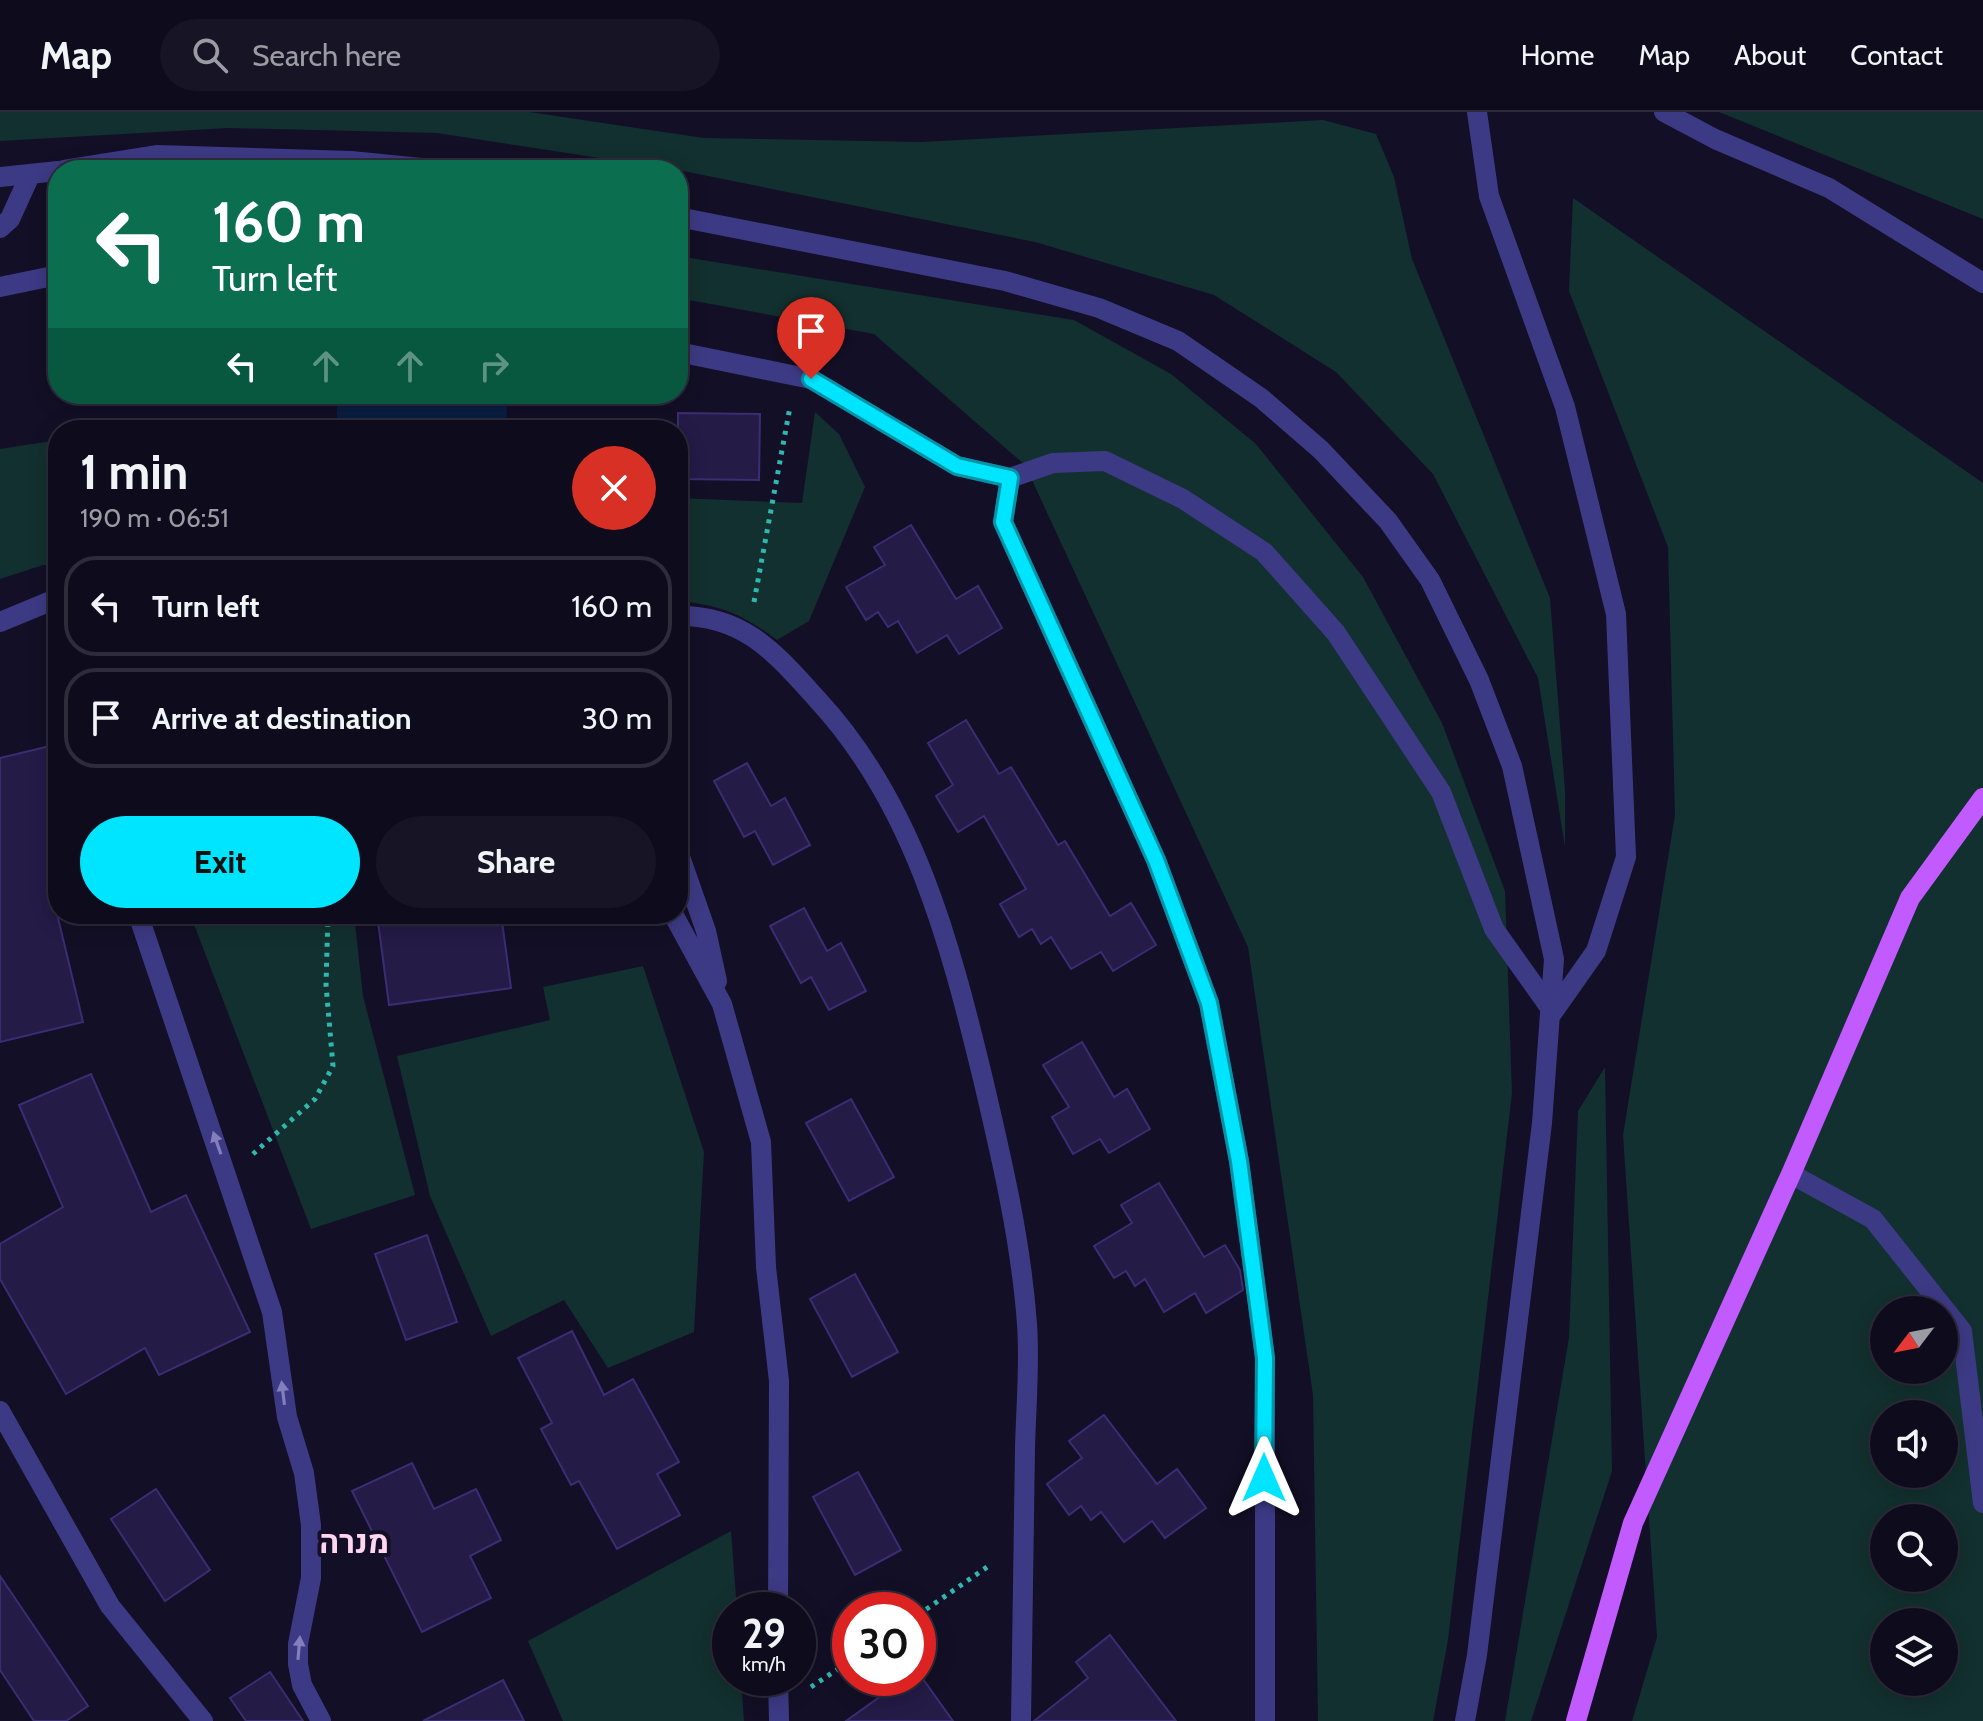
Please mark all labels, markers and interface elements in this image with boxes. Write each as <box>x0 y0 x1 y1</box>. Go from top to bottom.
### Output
search box <box>160 19 720 91</box>
text: Map <box>40 32 112 79</box>
icon: search <box>188 33 232 77</box>
text: Search here <box>252 37 401 74</box>
text: Home <box>1521 38 1594 72</box>
text: Map <box>1638 38 1690 72</box>
text: About <box>1734 38 1806 72</box>
text: Contact <box>1850 38 1943 72</box>
text: 160 m <box>212 188 365 256</box>
icon: left <box>80 192 184 296</box>
text: Turn left <box>212 256 337 300</box>
pin <box>777 297 845 379</box>
icon: arrive <box>789 309 833 353</box>
icon: left <box>220 344 264 388</box>
icon: ahead <box>304 344 348 388</box>
icon: ahead <box>388 344 432 388</box>
icon: right <box>472 344 516 388</box>
text: 1 min <box>80 443 188 501</box>
button: close <box>572 446 656 530</box>
text: 190 m · 06:51 <box>80 502 229 534</box>
icon: left <box>84 584 128 628</box>
text: Turn left <box>152 588 260 625</box>
text: 160 m <box>571 588 652 625</box>
icon: arrive <box>84 696 128 740</box>
text: Arrive at destination <box>152 700 412 737</box>
text: 30 m <box>582 700 652 737</box>
button: Exit <box>80 816 360 908</box>
button: Share <box>376 816 656 908</box>
one-way arrow <box>210 1130 222 1154</box>
north arrow <box>1870 1296 1958 1384</box>
map controls <box>1870 1296 1958 1696</box>
one-way arrow <box>277 1380 290 1405</box>
button: sound <box>1870 1400 1958 1488</box>
position arrow <box>1222 1436 1306 1520</box>
button: search <box>1870 1504 1958 1592</box>
district label: מנרה <box>319 1522 389 1561</box>
speed limit sign: 30 <box>832 1592 936 1696</box>
button: layers <box>1870 1608 1958 1696</box>
text: 29 <box>742 1609 786 1658</box>
one-way arrow <box>293 1635 306 1660</box>
text: km/h <box>742 1652 786 1676</box>

